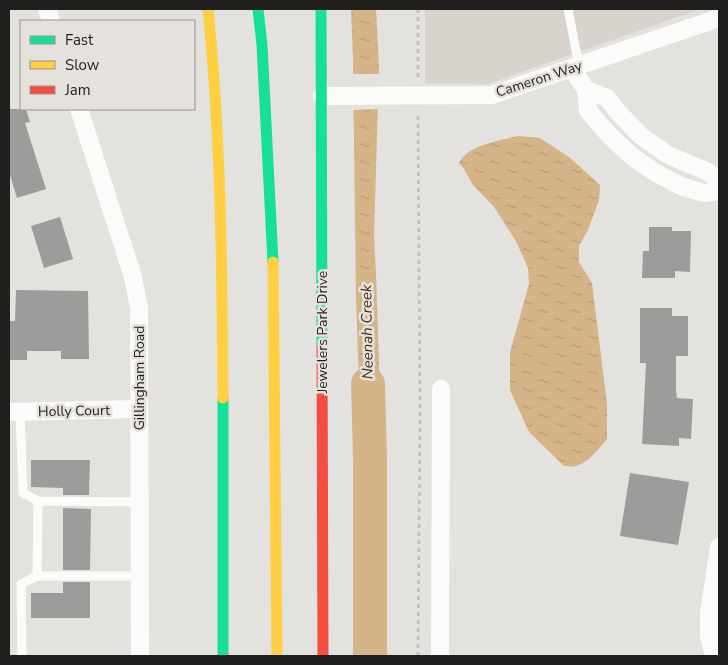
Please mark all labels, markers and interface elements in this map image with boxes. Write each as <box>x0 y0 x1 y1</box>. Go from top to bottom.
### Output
legend <box>20 20 195 110</box>
text: Fast <box>65 30 94 50</box>
text: Slow <box>65 55 100 75</box>
street label: Cameron Way <box>494 56 585 102</box>
text: Jam <box>64 80 91 100</box>
street label: Jewelers Park Drive <box>313 271 332 394</box>
water label: Neenah Creek <box>356 284 378 380</box>
street label: Gillingham Road <box>130 326 149 430</box>
street label: Holly Court <box>38 401 110 421</box>

